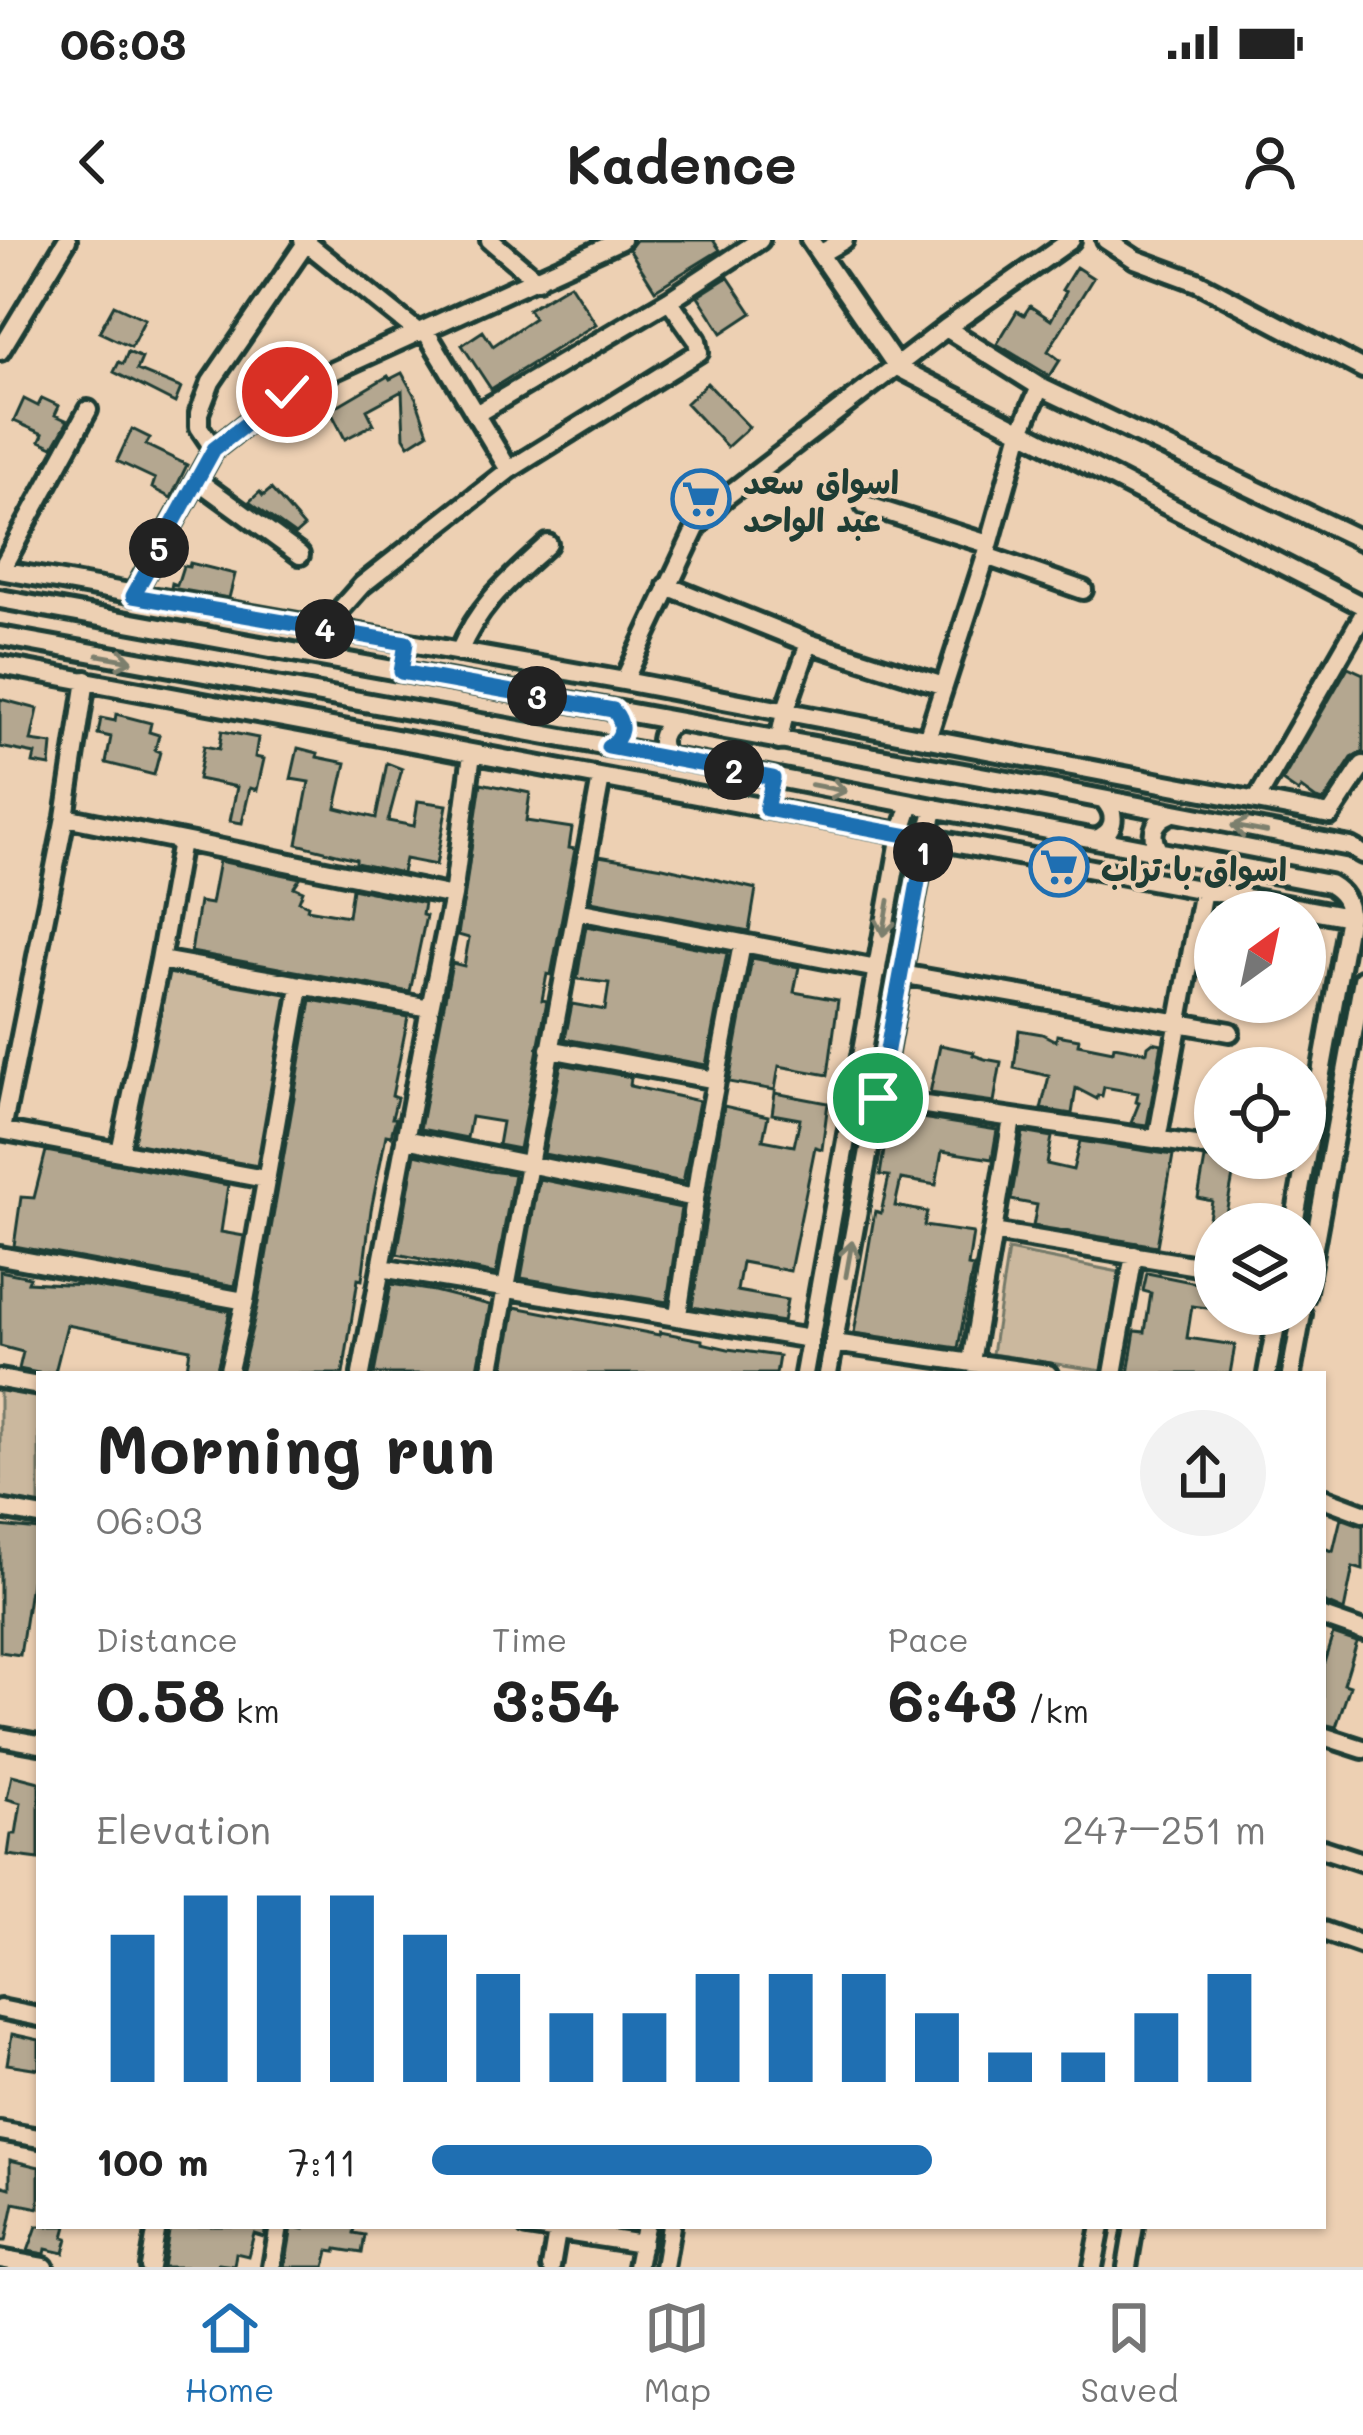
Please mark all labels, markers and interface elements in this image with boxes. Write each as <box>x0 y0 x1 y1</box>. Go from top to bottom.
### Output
text: 06:03 <box>60 13 186 71</box>
text: Kadence <box>566 127 797 198</box>
icon: back <box>60 129 126 195</box>
icon: person <box>1237 129 1303 195</box>
pin <box>236 341 338 443</box>
icon: check <box>254 359 320 425</box>
place label: اسواق سعد عبد الواحد <box>743 459 899 542</box>
supermarket icon: اسواق سعد عبد الواحد <box>670 468 732 530</box>
pin: 5 <box>129 518 189 578</box>
text: 5 <box>149 526 169 569</box>
pin: 4 <box>295 599 355 659</box>
text: 4 <box>315 607 335 650</box>
one-way arrow <box>95 648 134 670</box>
pin: 3 <box>507 666 567 726</box>
text: 3 <box>527 674 547 717</box>
pin: 2 <box>704 740 764 800</box>
text: 2 <box>725 748 743 791</box>
one-way arrow <box>809 778 848 800</box>
one-way arrow <box>1231 817 1270 839</box>
pin: 1 <box>893 822 953 882</box>
text: 1 <box>916 830 930 873</box>
supermarket icon: اسواق با تراب <box>1028 836 1090 898</box>
place label: اسواق با تراب <box>1101 846 1287 891</box>
north arrow <box>1194 891 1326 1023</box>
map controls <box>1194 891 1326 1335</box>
one-way arrow <box>874 898 896 937</box>
pin <box>827 1047 929 1149</box>
button: locate <box>1194 1047 1326 1179</box>
icon: arrive <box>845 1065 911 1131</box>
button: layers <box>1194 1203 1326 1335</box>
one-way arrow <box>839 1240 861 1279</box>
text: Morning run <box>96 1405 495 1491</box>
button: share <box>1140 1410 1266 1536</box>
text: 06:03 <box>96 1493 203 1544</box>
text: Distance <box>96 1617 238 1660</box>
text: Time <box>492 1617 567 1660</box>
text: Pace <box>888 1617 969 1660</box>
text: 0.58 <box>96 1660 225 1738</box>
text: 3:54 <box>492 1660 620 1738</box>
text: 6:43 <box>888 1660 1017 1738</box>
text: km <box>225 1688 280 1731</box>
text: /km <box>1017 1688 1089 1731</box>
text: Elevation <box>96 1803 271 1854</box>
text: 247–251 m <box>1062 1803 1266 1854</box>
text: 100 m <box>96 2135 208 2186</box>
text: 7:11 <box>288 2135 357 2186</box>
tab: Home <box>185 2295 274 2410</box>
tab: Map <box>644 2295 711 2410</box>
tab: Saved <box>1080 2295 1178 2410</box>

